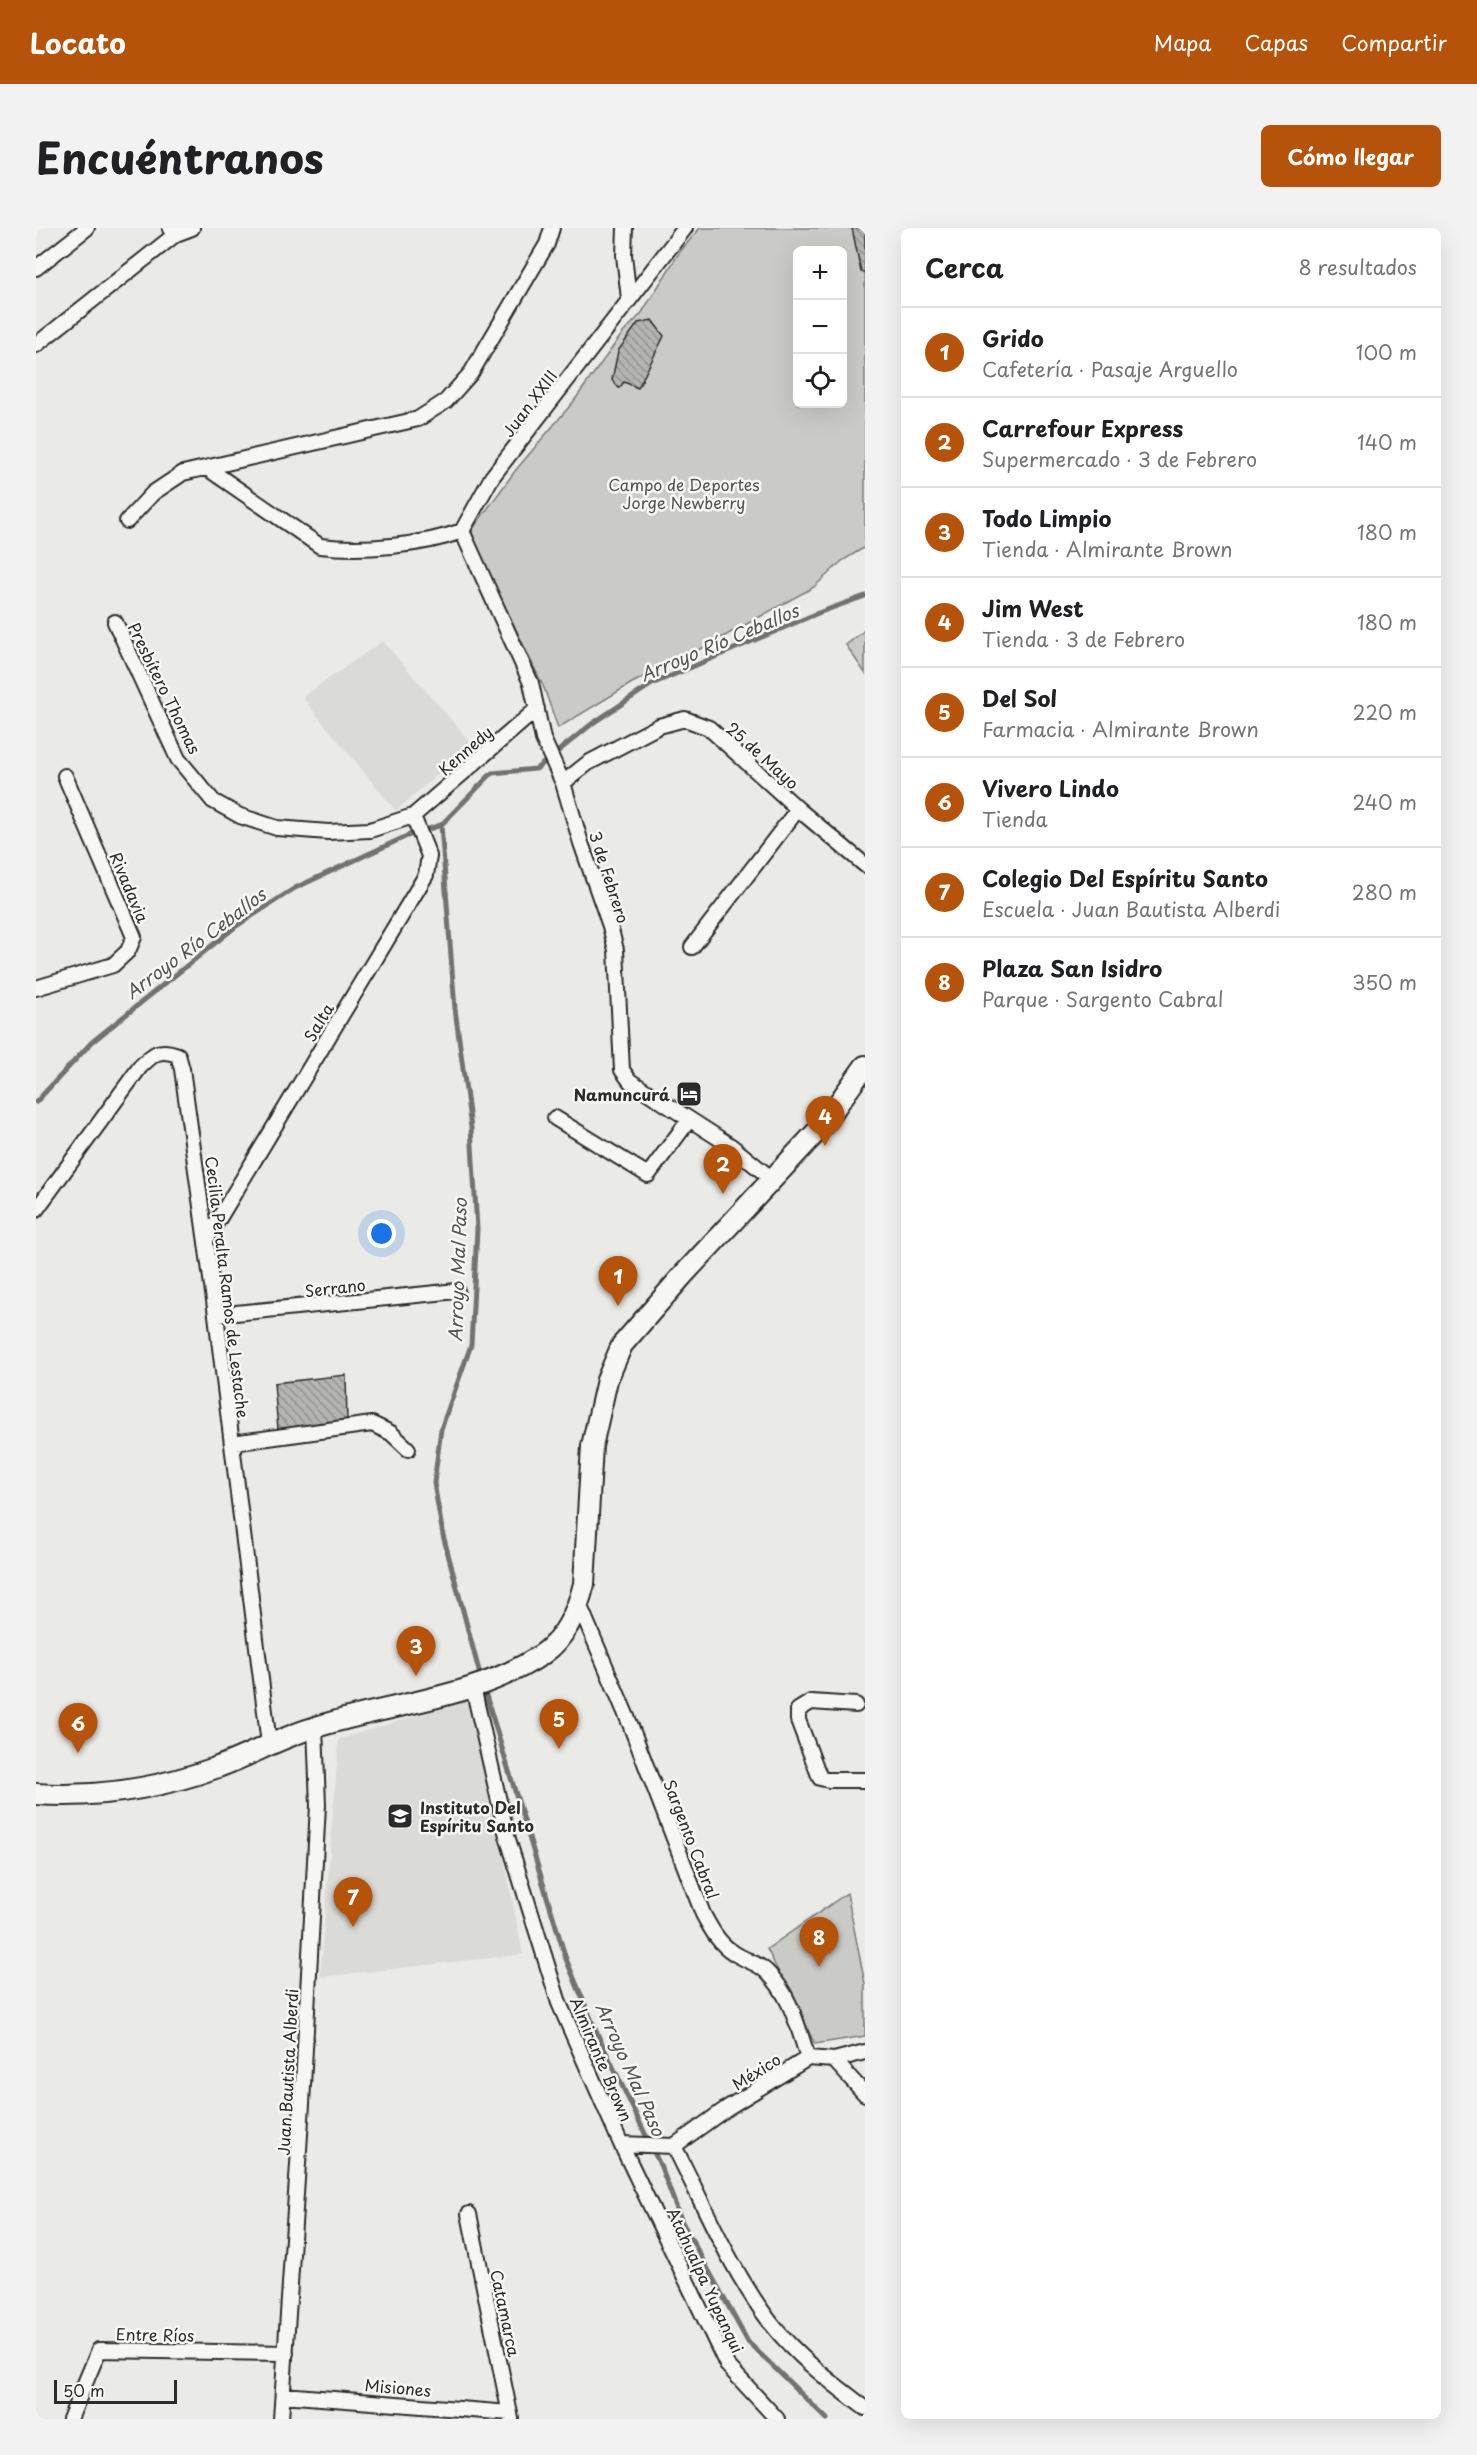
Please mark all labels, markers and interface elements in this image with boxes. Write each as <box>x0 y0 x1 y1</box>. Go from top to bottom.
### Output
text: Locato <box>30 21 126 64</box>
text: Mapa <box>1154 26 1212 58</box>
text: Capas <box>1245 26 1308 58</box>
text: Compartir <box>1341 26 1447 58</box>
text: Encuéntranos <box>36 125 324 188</box>
button: Cómo llegar <box>1261 125 1441 187</box>
map controls <box>793 246 847 408</box>
button: + <box>793 246 847 300</box>
text: Cerca <box>925 248 1004 287</box>
text: 8 resultados <box>1298 252 1417 282</box>
button: − <box>793 300 847 354</box>
text: Grido <box>982 321 1044 354</box>
text: 1 <box>940 337 949 367</box>
text: 100 m <box>1356 337 1417 367</box>
button: locate <box>793 354 847 408</box>
text: Cafetería · Pasaje Arguello <box>982 354 1238 384</box>
street label: Juan XXIII <box>496 365 562 441</box>
text: Carrefour Express <box>982 411 1183 444</box>
text: 2 <box>937 427 952 457</box>
text: 140 m <box>1357 427 1417 457</box>
text: Supermercado · 3 de Febrero <box>982 444 1257 474</box>
park label: Campo de Deportes Jorge Newberry <box>608 472 760 514</box>
text: Todo Limpio <box>982 501 1111 534</box>
text: 3 <box>938 517 951 547</box>
text: 180 m <box>1357 517 1417 547</box>
text: Tienda · Almirante Brown <box>982 534 1233 564</box>
text: Jim West <box>982 591 1084 624</box>
water label: Arroyo Río Ceballos <box>636 596 804 688</box>
text: 4 <box>938 607 951 637</box>
text: 180 m <box>1357 607 1417 637</box>
street label: Presbítero Thomas <box>123 618 207 758</box>
text: Tienda · 3 de Febrero <box>982 624 1185 654</box>
text: Del Sol <box>982 681 1057 714</box>
text: 5 <box>938 697 951 727</box>
text: 220 m <box>1353 697 1417 727</box>
text: Farmacia · Almirante Brown <box>982 714 1259 744</box>
street label: 25 de Mayo <box>721 716 805 794</box>
street label: Kennedy <box>432 720 498 780</box>
text: Vivero Lindo <box>982 771 1119 804</box>
text: 6 <box>937 787 952 817</box>
text: 240 m <box>1352 787 1417 817</box>
text: Tienda <box>982 804 1048 834</box>
street label: 3 de Febrero <box>584 828 636 926</box>
street label: Rivadavia <box>104 848 156 926</box>
text: Colegio Del Espíritu Santo <box>982 861 1268 894</box>
text: 7 <box>939 877 950 907</box>
text: 280 m <box>1352 877 1417 907</box>
water label: Arroyo Río Ceballos <box>119 880 272 1005</box>
text: Escuela · Juan Bautista Alberdi <box>982 894 1280 924</box>
text: Plaza San Isidro <box>982 951 1162 984</box>
text: 8 <box>938 967 951 997</box>
text: 350 m <box>1352 967 1417 997</box>
text: Parque · Sargento Cabral <box>982 984 1223 1014</box>
street label: Salta <box>297 998 339 1046</box>
hotel icon: Namuncurá <box>674 1079 704 1109</box>
place label: Namuncurá <box>574 1082 670 1106</box>
pin: 4 <box>806 1096 844 1146</box>
pin: 2 <box>704 1144 742 1194</box>
street label: Cecilia Peralta Ramos de Lestache <box>200 1155 256 1419</box>
water label: Arroyo Mal Paso <box>441 1197 473 1342</box>
your location <box>367 1219 396 1248</box>
pin: 1 <box>598 1256 638 1306</box>
street label: Serrano <box>303 1272 367 1302</box>
pin: 3 <box>396 1626 436 1676</box>
pin: 5 <box>540 1700 578 1749</box>
pin: 6 <box>58 1704 98 1753</box>
street label: Sargento Cabral <box>658 1776 726 1902</box>
place label: Instituto Del Espíritu Santo <box>420 1795 534 1837</box>
school or university icon: Instituto Del Espíritu Santo <box>385 1801 415 1831</box>
pin: 7 <box>334 1878 372 1927</box>
pin: 8 <box>800 1918 838 1967</box>
street label: Juan Bautista Alberdi <box>271 1988 303 2156</box>
street label: Almirante Brown <box>565 1993 639 2125</box>
water label: Arroyo Mal Paso <box>589 1998 673 2141</box>
street label: México <box>727 2047 785 2095</box>
street label: Atahualpa Yupanqui <box>662 2203 750 2357</box>
street label: Catamarca <box>485 2267 527 2359</box>
street label: Entre Ríos <box>116 2321 194 2347</box>
street label: Misiones <box>364 2372 432 2402</box>
scale bar <box>54 2377 177 2404</box>
text: 50 m <box>63 2378 104 2402</box>

